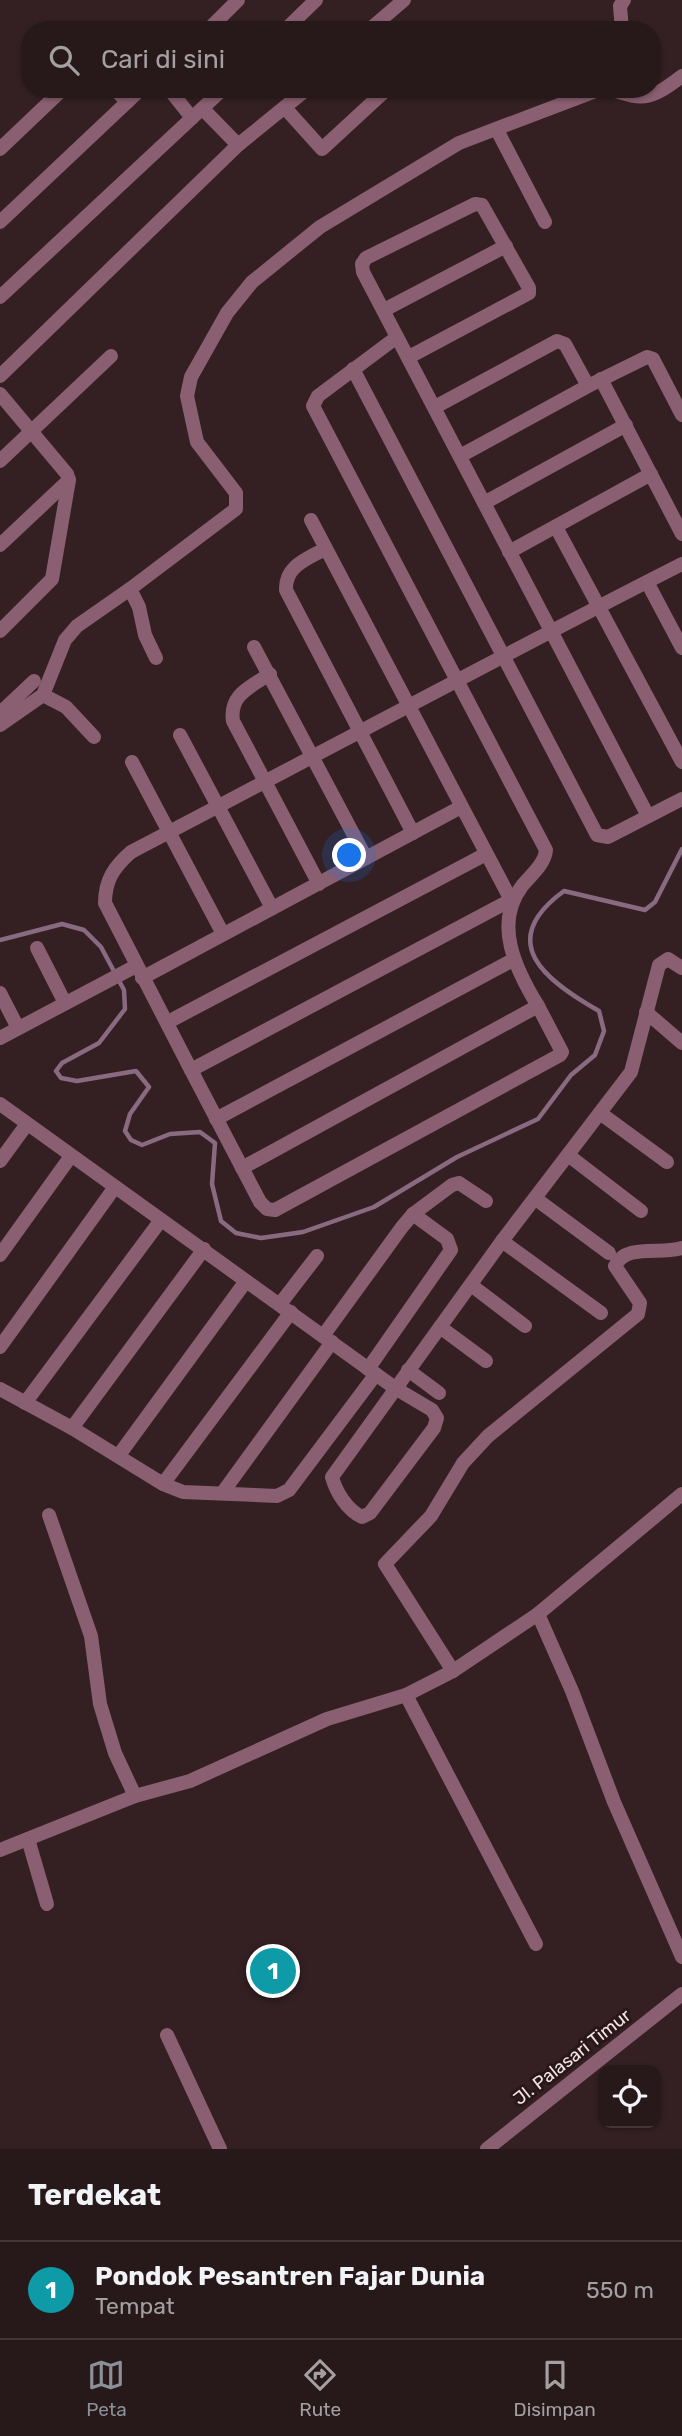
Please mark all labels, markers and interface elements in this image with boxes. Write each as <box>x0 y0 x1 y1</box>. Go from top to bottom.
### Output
search box <box>21 21 661 98</box>
icon: search <box>45 41 83 79</box>
text: Cari di sini <box>101 44 225 75</box>
your location <box>332 838 366 872</box>
pin: 1 <box>250 1945 296 1997</box>
street label: Jl. Palasari Timur <box>509 2004 635 2110</box>
map controls <box>598 2065 661 2128</box>
button: locate <box>598 2065 661 2128</box>
text: Terdekat <box>28 2177 161 2213</box>
text: Pondok Pesantren Fajar Dunia <box>95 2261 485 2292</box>
text: 1 <box>45 2276 57 2304</box>
text: 550 m <box>586 2276 654 2304</box>
text: Tempat <box>95 2292 175 2320</box>
tab: Peta <box>86 2356 127 2421</box>
tab: Rute <box>299 2356 341 2421</box>
tab: Disimpan <box>514 2356 596 2421</box>

